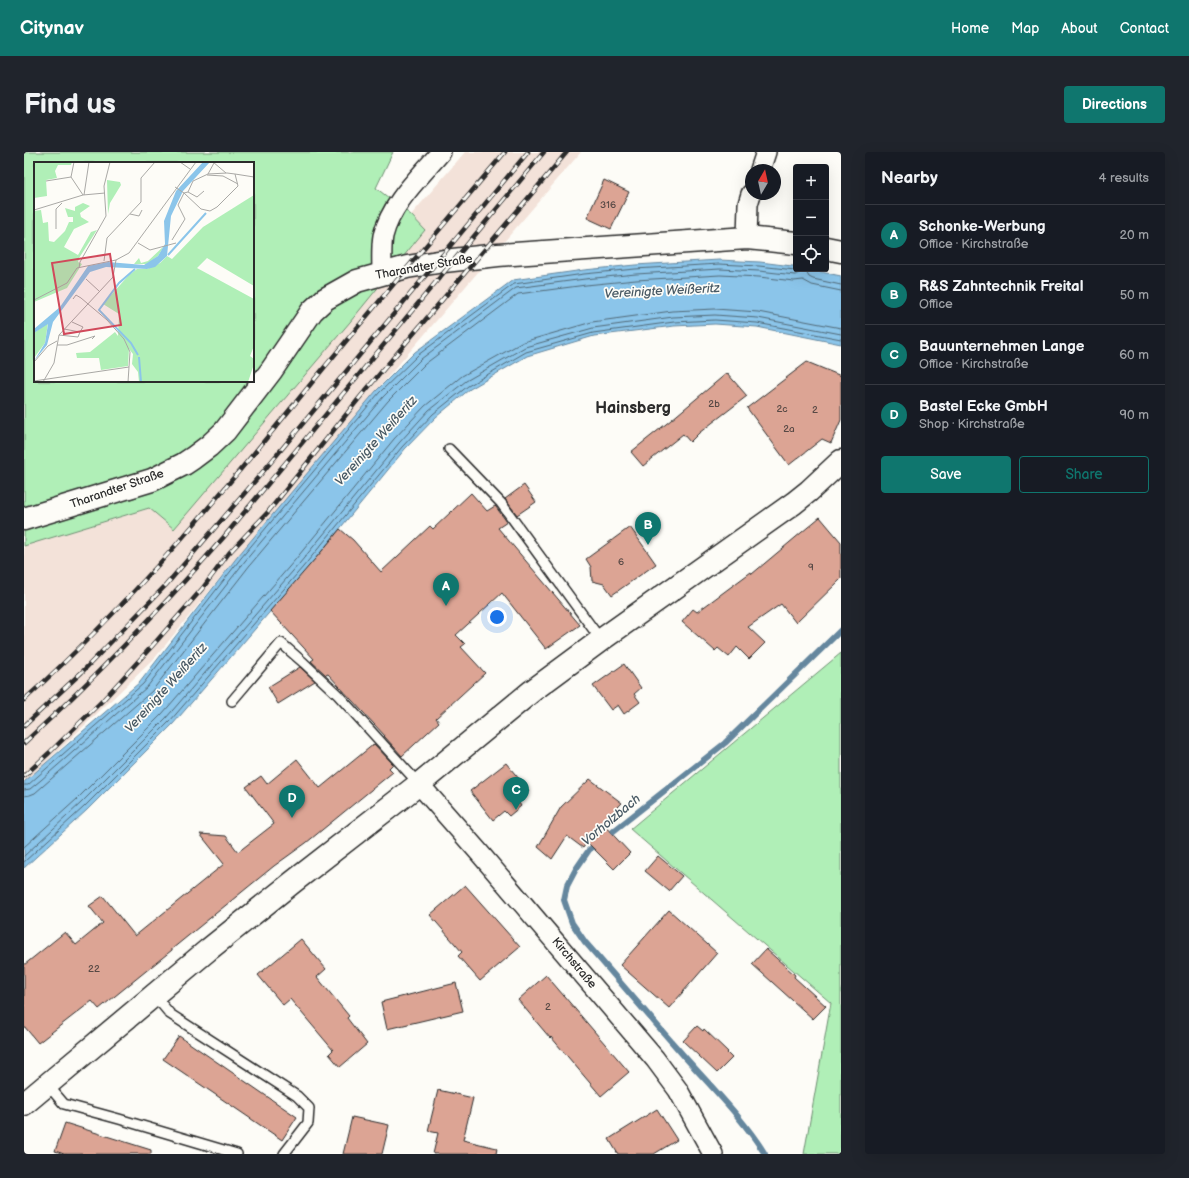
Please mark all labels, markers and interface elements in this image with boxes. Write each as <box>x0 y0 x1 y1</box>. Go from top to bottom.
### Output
text: Citynav <box>20 17 84 40</box>
text: Home <box>951 20 989 37</box>
text: Map <box>1011 20 1039 37</box>
text: About <box>1061 20 1098 37</box>
text: Contact <box>1120 20 1169 37</box>
button: Directions <box>1064 86 1165 123</box>
text: Find us <box>24 88 116 121</box>
inset map <box>34 162 254 382</box>
north arrow <box>745 164 781 200</box>
map controls <box>793 164 829 272</box>
button: + <box>793 164 829 200</box>
text: Nearby <box>881 168 938 188</box>
text: 4 results <box>1099 170 1149 186</box>
house number: 316 <box>600 199 616 211</box>
button: − <box>793 200 829 236</box>
text: Schonke-Werbung <box>919 217 1046 236</box>
text: A <box>890 227 898 243</box>
text: 20 m <box>1119 227 1149 243</box>
button: locate <box>793 236 829 272</box>
text: Office · Kirchstraße <box>919 236 1028 252</box>
street label: Tharandter Straße <box>374 251 474 283</box>
text: R&S Zahntechnik Freital <box>919 277 1083 296</box>
water label: Vereinigte Weißeritz <box>604 280 721 302</box>
text: B <box>889 287 899 303</box>
text: 50 m <box>1120 287 1149 303</box>
text: Office <box>919 296 953 312</box>
text: Bauunternehmen Lange <box>919 337 1084 356</box>
text: C <box>889 347 899 363</box>
text: 60 m <box>1119 347 1149 363</box>
text: Office · Kirchstraße <box>919 356 1028 372</box>
water label: Vereinigte Weißeritz <box>331 392 421 489</box>
text: Bastel Ecke GmbH <box>919 397 1048 416</box>
house number: 2b <box>708 398 720 410</box>
district label: Hainsberg <box>595 399 671 418</box>
house number: 2c <box>776 403 788 415</box>
house number: 2 <box>812 404 818 416</box>
text: D <box>889 407 899 423</box>
text: 90 m <box>1120 407 1149 423</box>
text: Shop · Kirchstraße <box>919 416 1025 432</box>
house number: 2a <box>783 423 795 435</box>
button: Save <box>881 456 1011 493</box>
button: Share <box>1019 456 1149 493</box>
street label: Tharandter Straße <box>68 466 166 512</box>
pin: B <box>635 512 661 545</box>
house number: 6 <box>618 556 624 568</box>
house number: 9 <box>808 561 814 573</box>
pin: A <box>433 573 459 606</box>
your location <box>487 607 507 627</box>
water label: Vereinigte Weißeritz <box>121 639 211 736</box>
pin: C <box>503 777 529 810</box>
pin: D <box>279 785 305 818</box>
water label: Vorholzbach <box>578 791 644 849</box>
street label: Kirchstraße <box>548 934 600 992</box>
house number: 22 <box>88 963 100 975</box>
house number: 2 <box>545 1001 551 1013</box>

